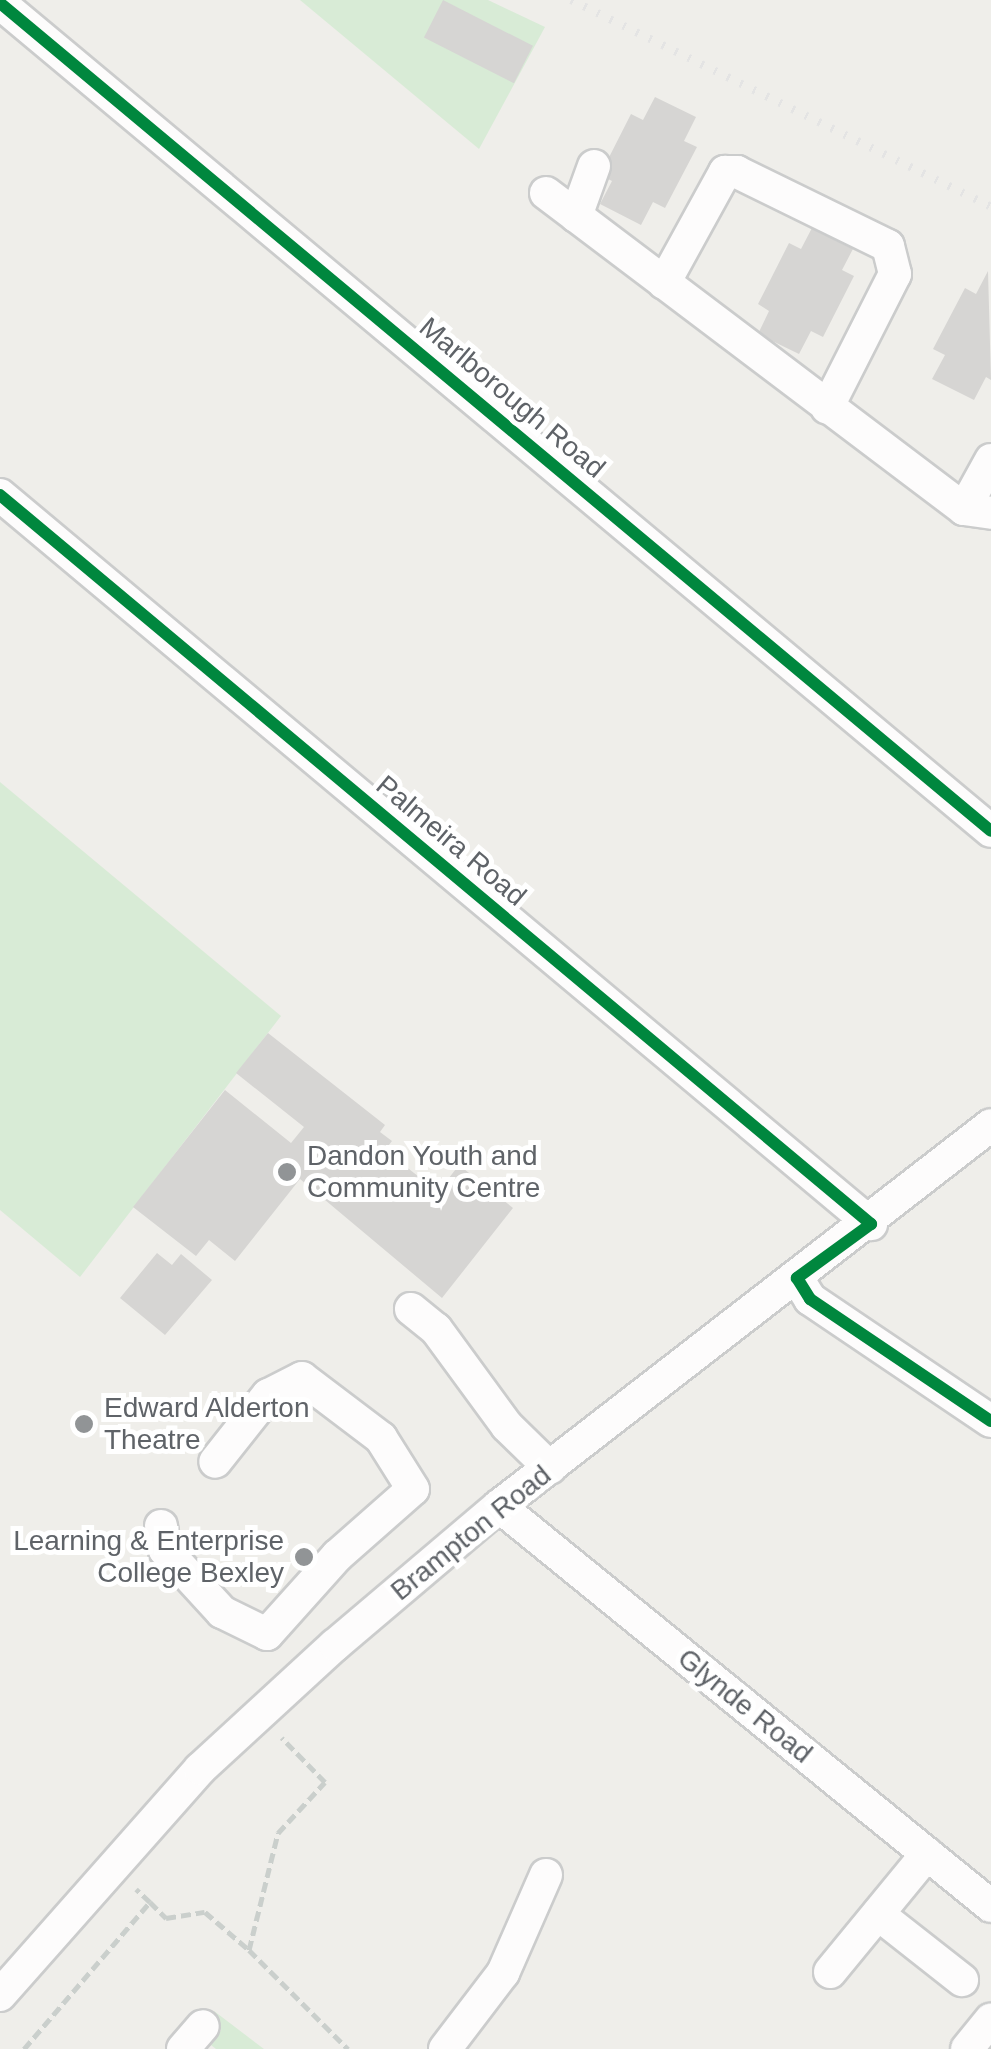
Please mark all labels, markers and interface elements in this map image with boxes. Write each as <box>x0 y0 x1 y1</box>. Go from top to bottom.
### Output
street label: Marlborough Road <box>412 311 612 485</box>
street label: Palmeira Road <box>369 769 533 913</box>
place label: Dandon Youth and Community Centre <box>307 1139 540 1205</box>
marker: Dandon Youth and Community Centre <box>276 1161 298 1183</box>
place label: Edward Alderton Theatre <box>104 1391 311 1457</box>
marker: Edward Alderton Theatre <box>73 1413 95 1435</box>
street label: Brampton Road <box>384 1458 558 1608</box>
place label: Learning & Enterprise College Bexley <box>13 1524 284 1590</box>
marker: Learning & Enterprise College Bexley <box>293 1546 315 1568</box>
street label: Glynde Road <box>671 1642 819 1770</box>

